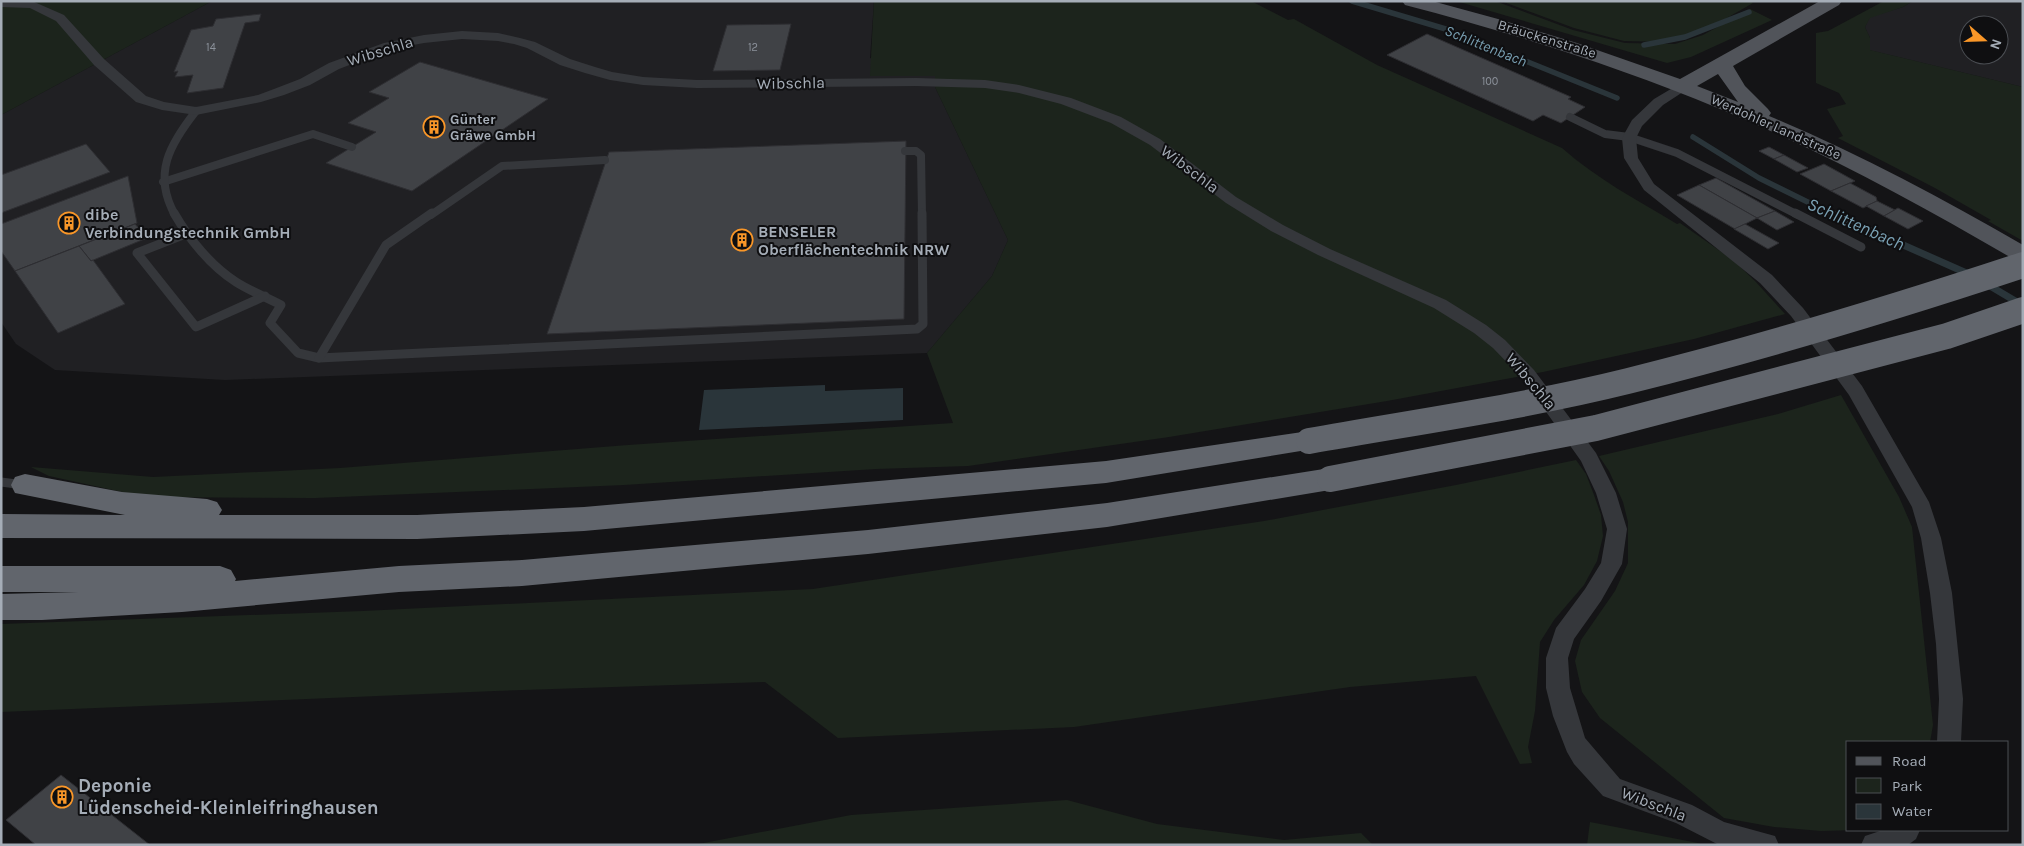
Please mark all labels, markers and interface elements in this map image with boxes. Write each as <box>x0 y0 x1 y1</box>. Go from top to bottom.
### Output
north arrow <box>1959 15 2009 65</box>
street label: Bräuckenstraße <box>1496 16 1598 62</box>
water label: Schlittenbach <box>1442 21 1530 71</box>
street label: Wibschla <box>345 32 415 70</box>
text: N <box>1986 37 2005 52</box>
house number: 14 <box>206 41 216 54</box>
house number: 12 <box>748 41 758 54</box>
street label: Wibschla <box>757 73 825 93</box>
house number: 100 <box>1482 75 1498 88</box>
street label: Werdohler Landstraße <box>1708 91 1844 163</box>
place label: Günter Gräwe GmbH <box>450 111 536 144</box>
building icon: Günter Gräwe GmbH <box>422 115 446 139</box>
street label: Wibschla <box>1157 141 1223 197</box>
water label: Schlittenbach <box>1804 193 1908 255</box>
place label: dibe Verbindungstechnik GmbH <box>85 205 290 242</box>
building icon: dibe Verbindungstechnik GmbH <box>57 211 81 235</box>
place label: BENSELER Oberflächentechnik NRW <box>758 222 949 259</box>
building icon: BENSELER Oberflächentechnik NRW <box>730 228 754 252</box>
street label: Wibschla <box>1502 349 1560 413</box>
legend <box>1846 741 2009 831</box>
text: Road <box>1892 752 1927 770</box>
place label: Deponie Lüdenscheid-Kleinleifringhausen <box>78 775 379 819</box>
text: Park <box>1892 777 1922 795</box>
street label: Wibschla <box>1619 783 1689 825</box>
building icon: Deponie Lüdenscheid-Kleinleifringhausen <box>50 785 74 809</box>
text: Water <box>1892 802 1933 820</box>

